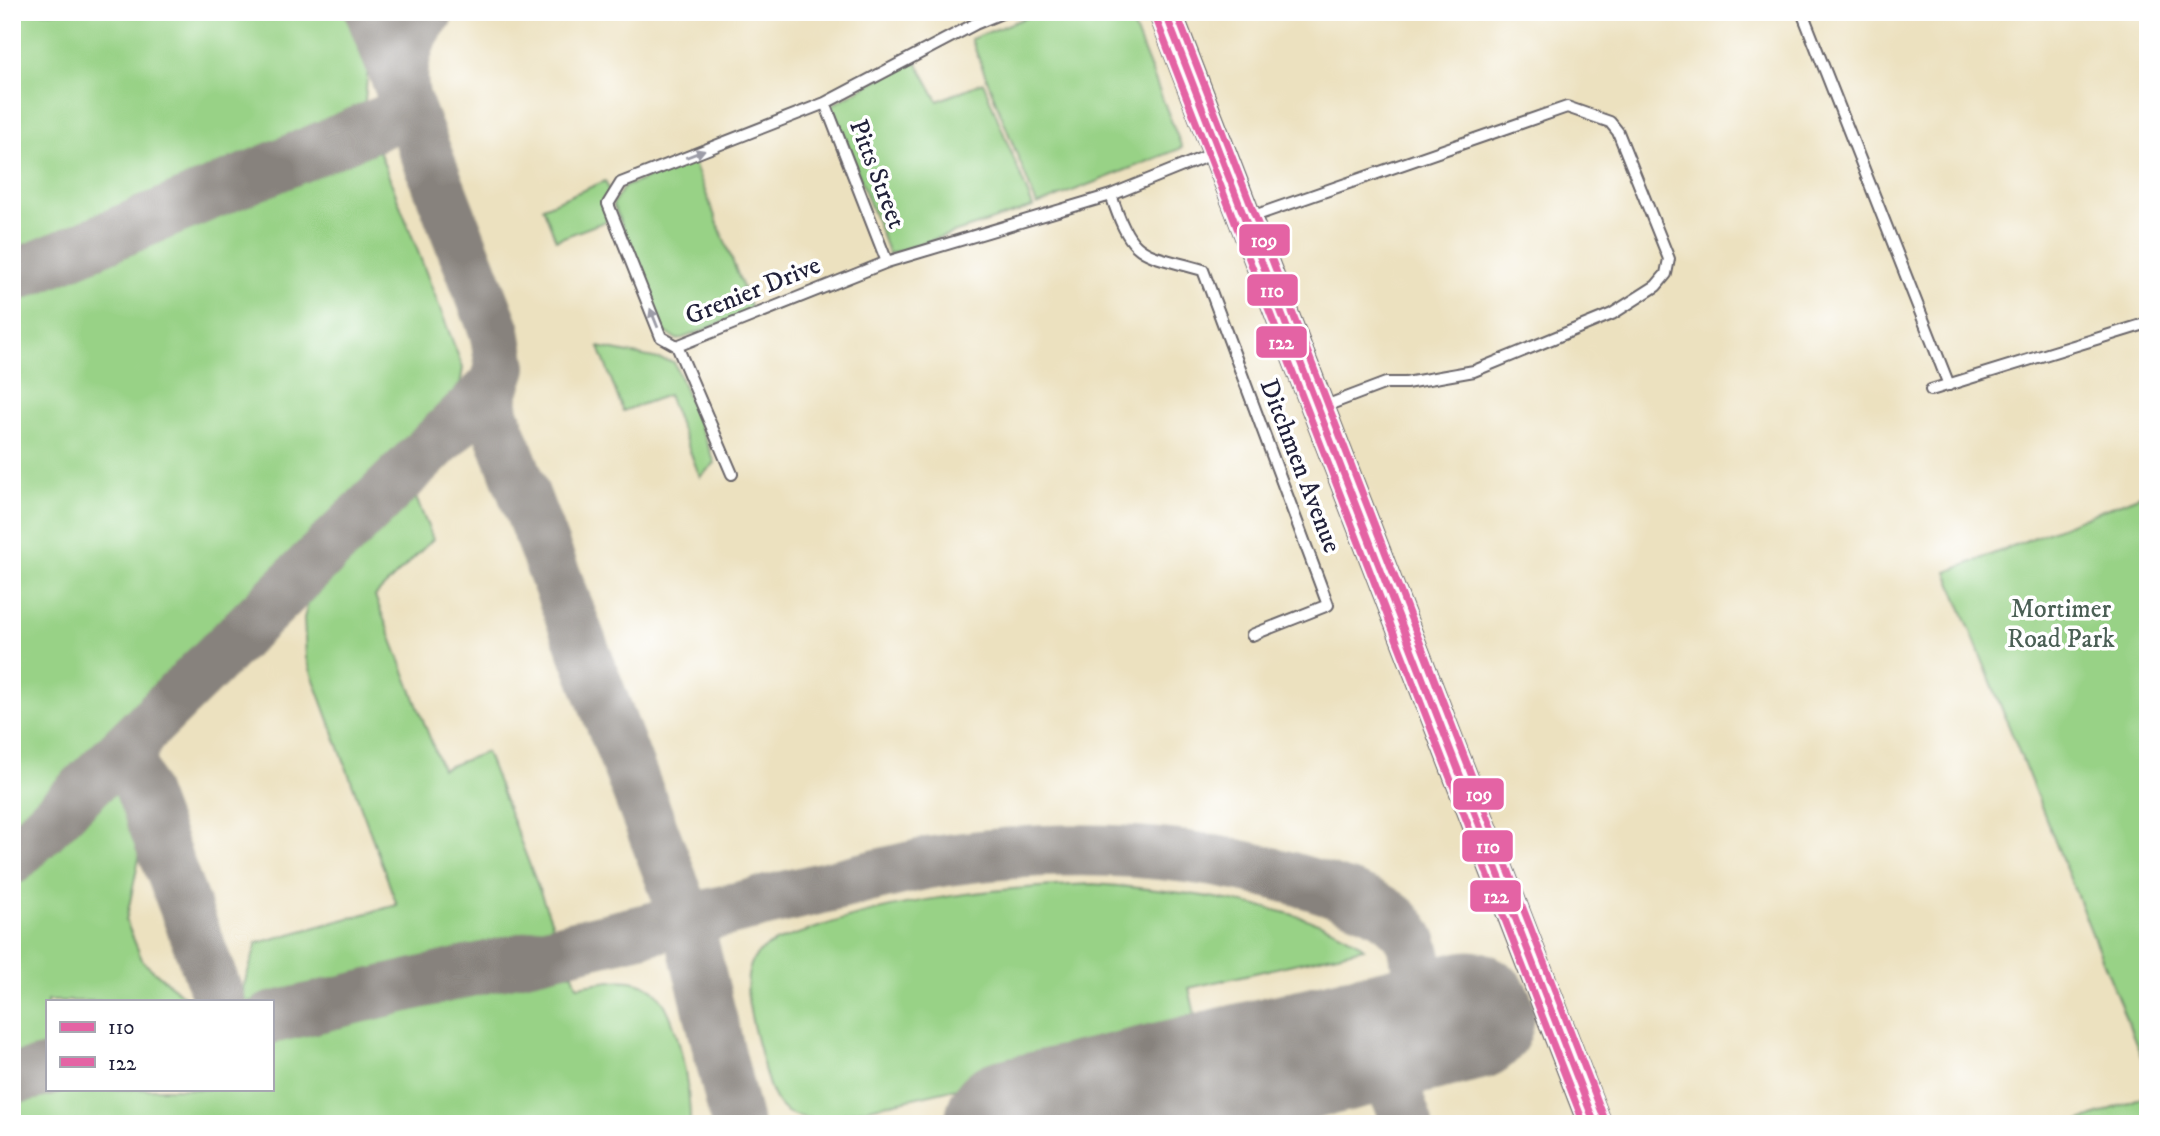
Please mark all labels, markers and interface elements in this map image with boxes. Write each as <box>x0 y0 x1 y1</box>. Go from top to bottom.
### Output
street label: Pitts Street <box>841 115 913 233</box>
one-way arrow <box>685 149 706 160</box>
line badge: 109 <box>1238 223 1291 257</box>
text: 109 <box>1251 230 1277 253</box>
street label: Grenier Drive <box>681 249 825 333</box>
line badge: 110 <box>1246 273 1299 307</box>
text: 110 <box>1260 280 1284 303</box>
one-way arrow <box>648 308 659 329</box>
line badge: 122 <box>1255 325 1308 359</box>
text: 122 <box>1268 332 1294 355</box>
street label: Ditchmen Avenue <box>1252 374 1348 558</box>
park label: Mortimer Road Park <box>2007 593 2115 656</box>
line badge: 109 <box>1452 777 1505 811</box>
text: 109 <box>1466 784 1492 807</box>
line badge: 110 <box>1461 829 1514 863</box>
text: 110 <box>1476 836 1500 859</box>
line badge: 122 <box>1469 879 1522 913</box>
text: 122 <box>1483 886 1509 909</box>
legend <box>46 1000 273 1090</box>
text: 110 <box>108 1015 135 1041</box>
text: 122 <box>108 1051 137 1077</box>

